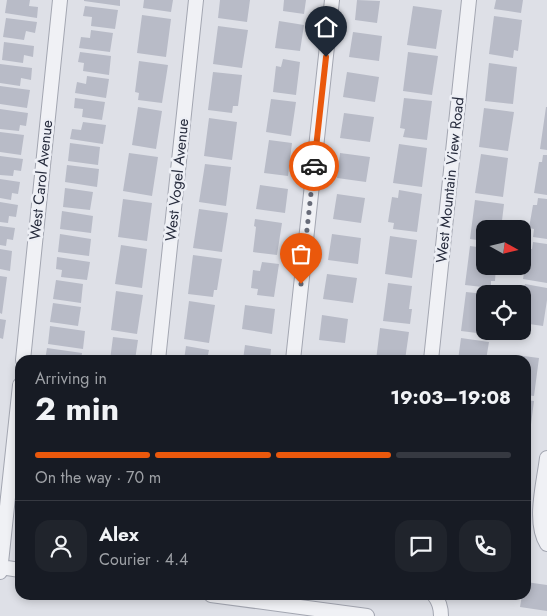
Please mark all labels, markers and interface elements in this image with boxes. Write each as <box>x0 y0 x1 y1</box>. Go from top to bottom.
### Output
pin <box>305 6 347 57</box>
icon: home <box>312 13 340 41</box>
street label: West Mountain View Road <box>430 96 470 264</box>
street label: West Vogel Avenue <box>160 117 194 242</box>
street label: West Carol Avenue <box>24 119 58 241</box>
courier <box>289 141 339 191</box>
icon: car <box>300 152 328 180</box>
north arrow <box>476 220 531 275</box>
map controls <box>476 220 531 340</box>
pin <box>280 233 322 284</box>
icon: bag <box>287 240 315 268</box>
button: locate <box>476 285 531 340</box>
text: Arriving in <box>35 367 107 390</box>
text: 19:03–19:08 <box>390 384 511 411</box>
text: 2 min <box>35 386 119 432</box>
text: On the way · 70 m <box>35 466 161 489</box>
button: person <box>35 520 87 572</box>
button: chat <box>395 520 447 572</box>
button: phone <box>459 520 511 572</box>
text: Alex <box>99 521 139 548</box>
text: Courier · 4.4 <box>99 548 188 571</box>

